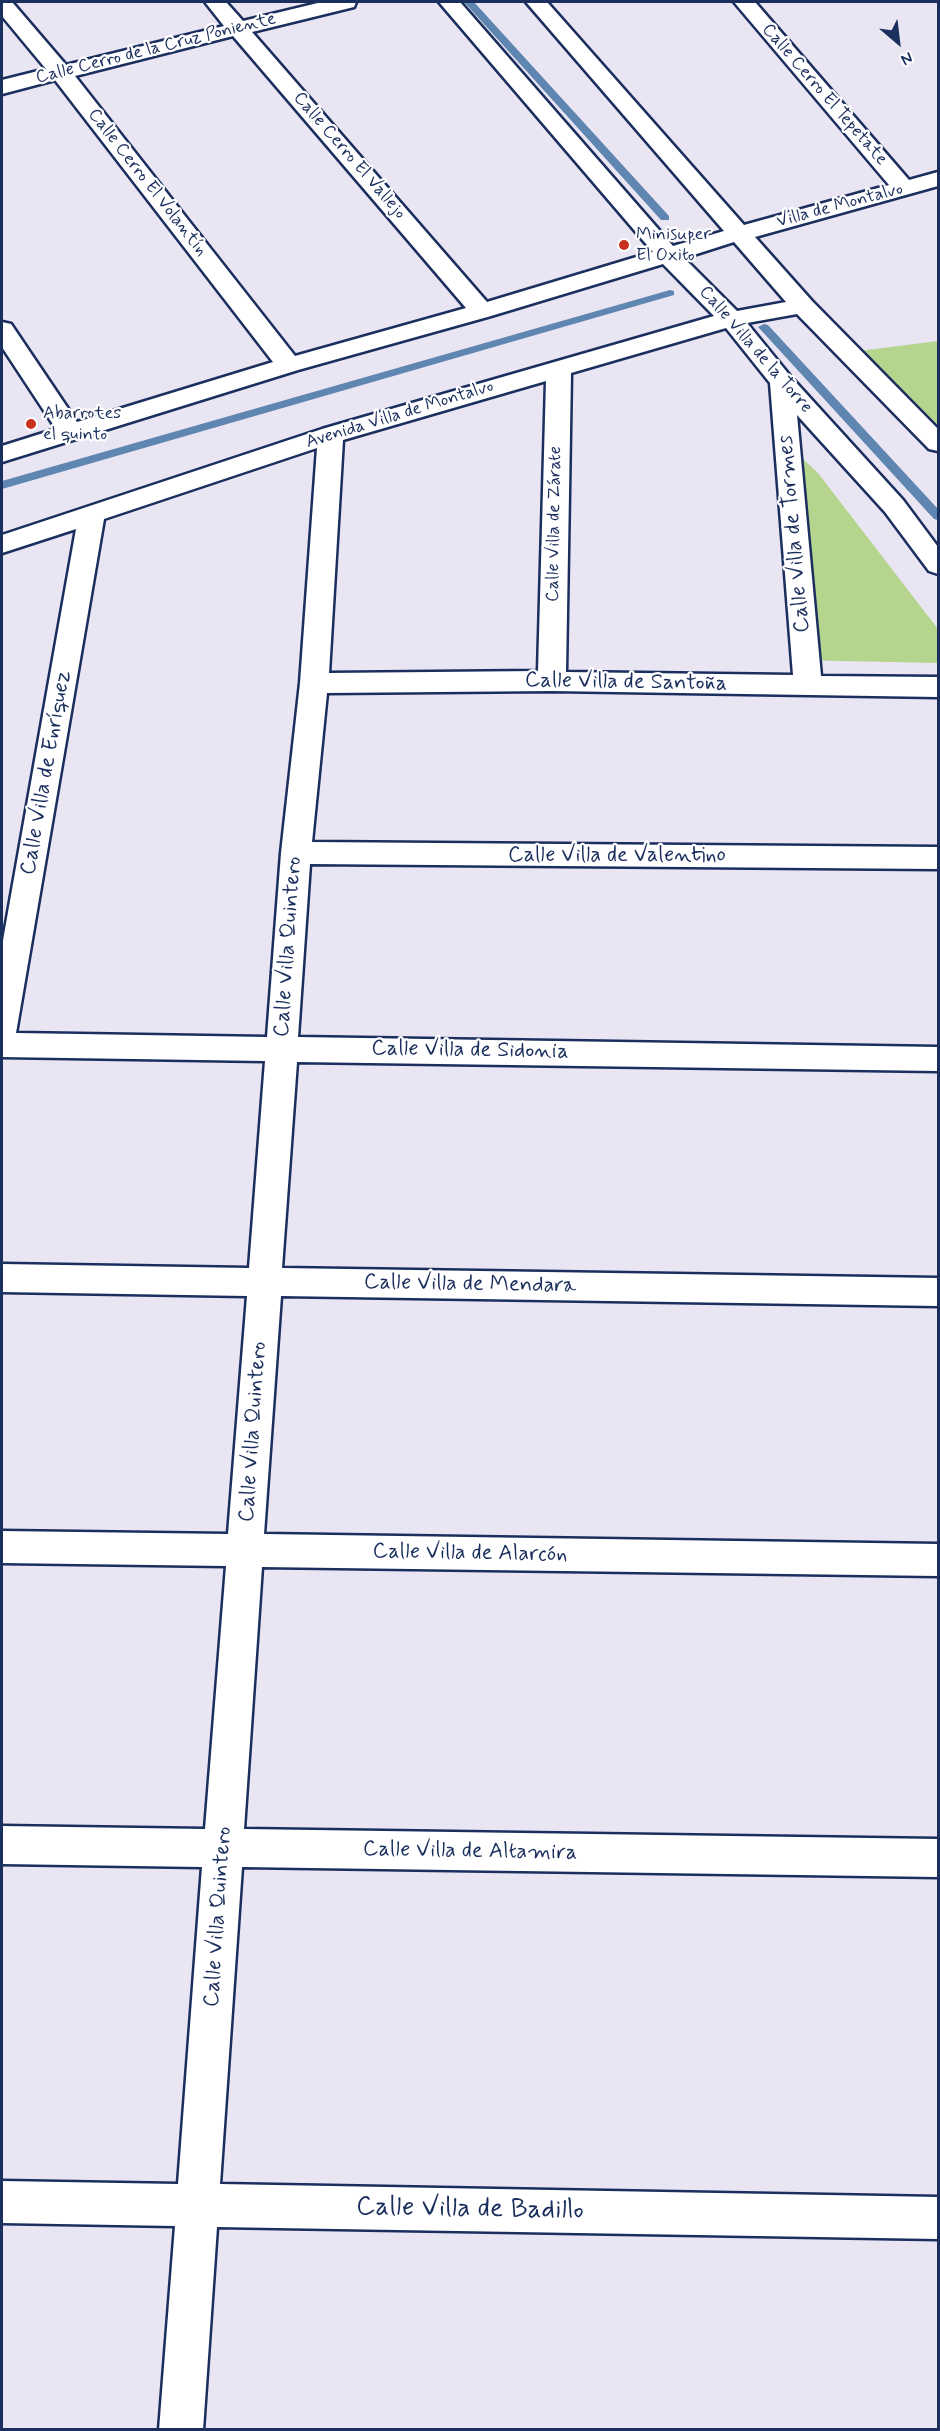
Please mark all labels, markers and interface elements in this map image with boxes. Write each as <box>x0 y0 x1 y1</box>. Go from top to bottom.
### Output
street label: Calle Cerro de la Cruz Poniente <box>34 9 278 89</box>
north arrow <box>868 12 928 72</box>
street label: Calle Cerro El Tepetate <box>756 20 892 170</box>
text: N <box>897 47 916 70</box>
street label: Calle Cerro El Vallejo <box>288 88 410 224</box>
street label: Calle Cerro El Volantín <box>83 105 211 261</box>
street label: Villa de Montalvo <box>774 179 906 233</box>
place label: Minisuper El Oxito <box>636 224 711 266</box>
marker: Minisuper El Oxito <box>617 238 631 252</box>
street label: Calle Villa de la Torre <box>694 282 816 418</box>
street label: Avenida Villa de Montalvo <box>304 376 496 454</box>
place label: Abarrotes el quinto <box>43 403 121 446</box>
marker: Abarrotes el quinto <box>24 417 38 431</box>
street label: Calle Villa de Tormes <box>773 434 817 634</box>
street label: Calle Villa de Zárate <box>543 446 567 602</box>
street label: Calle Villa de Santoña <box>525 668 727 698</box>
street label: Calle Villa de Enríquez <box>16 669 78 877</box>
street label: Calle Villa de Valentino <box>508 843 726 869</box>
street label: Calle Villa Quintero <box>270 856 308 1038</box>
street label: Calle Villa de Sidonia <box>371 1036 569 1066</box>
street label: Calle Villa de Mendara <box>364 1270 576 1300</box>
street label: Calle Villa Quintero <box>235 1341 273 1523</box>
street label: Calle Villa de Alarcón <box>372 1539 568 1569</box>
street label: Calle Villa Quintero <box>200 1826 238 2008</box>
street label: Calle Villa de Altamira <box>363 1837 577 1867</box>
street label: Calle Villa de Badillo <box>356 2192 584 2228</box>

